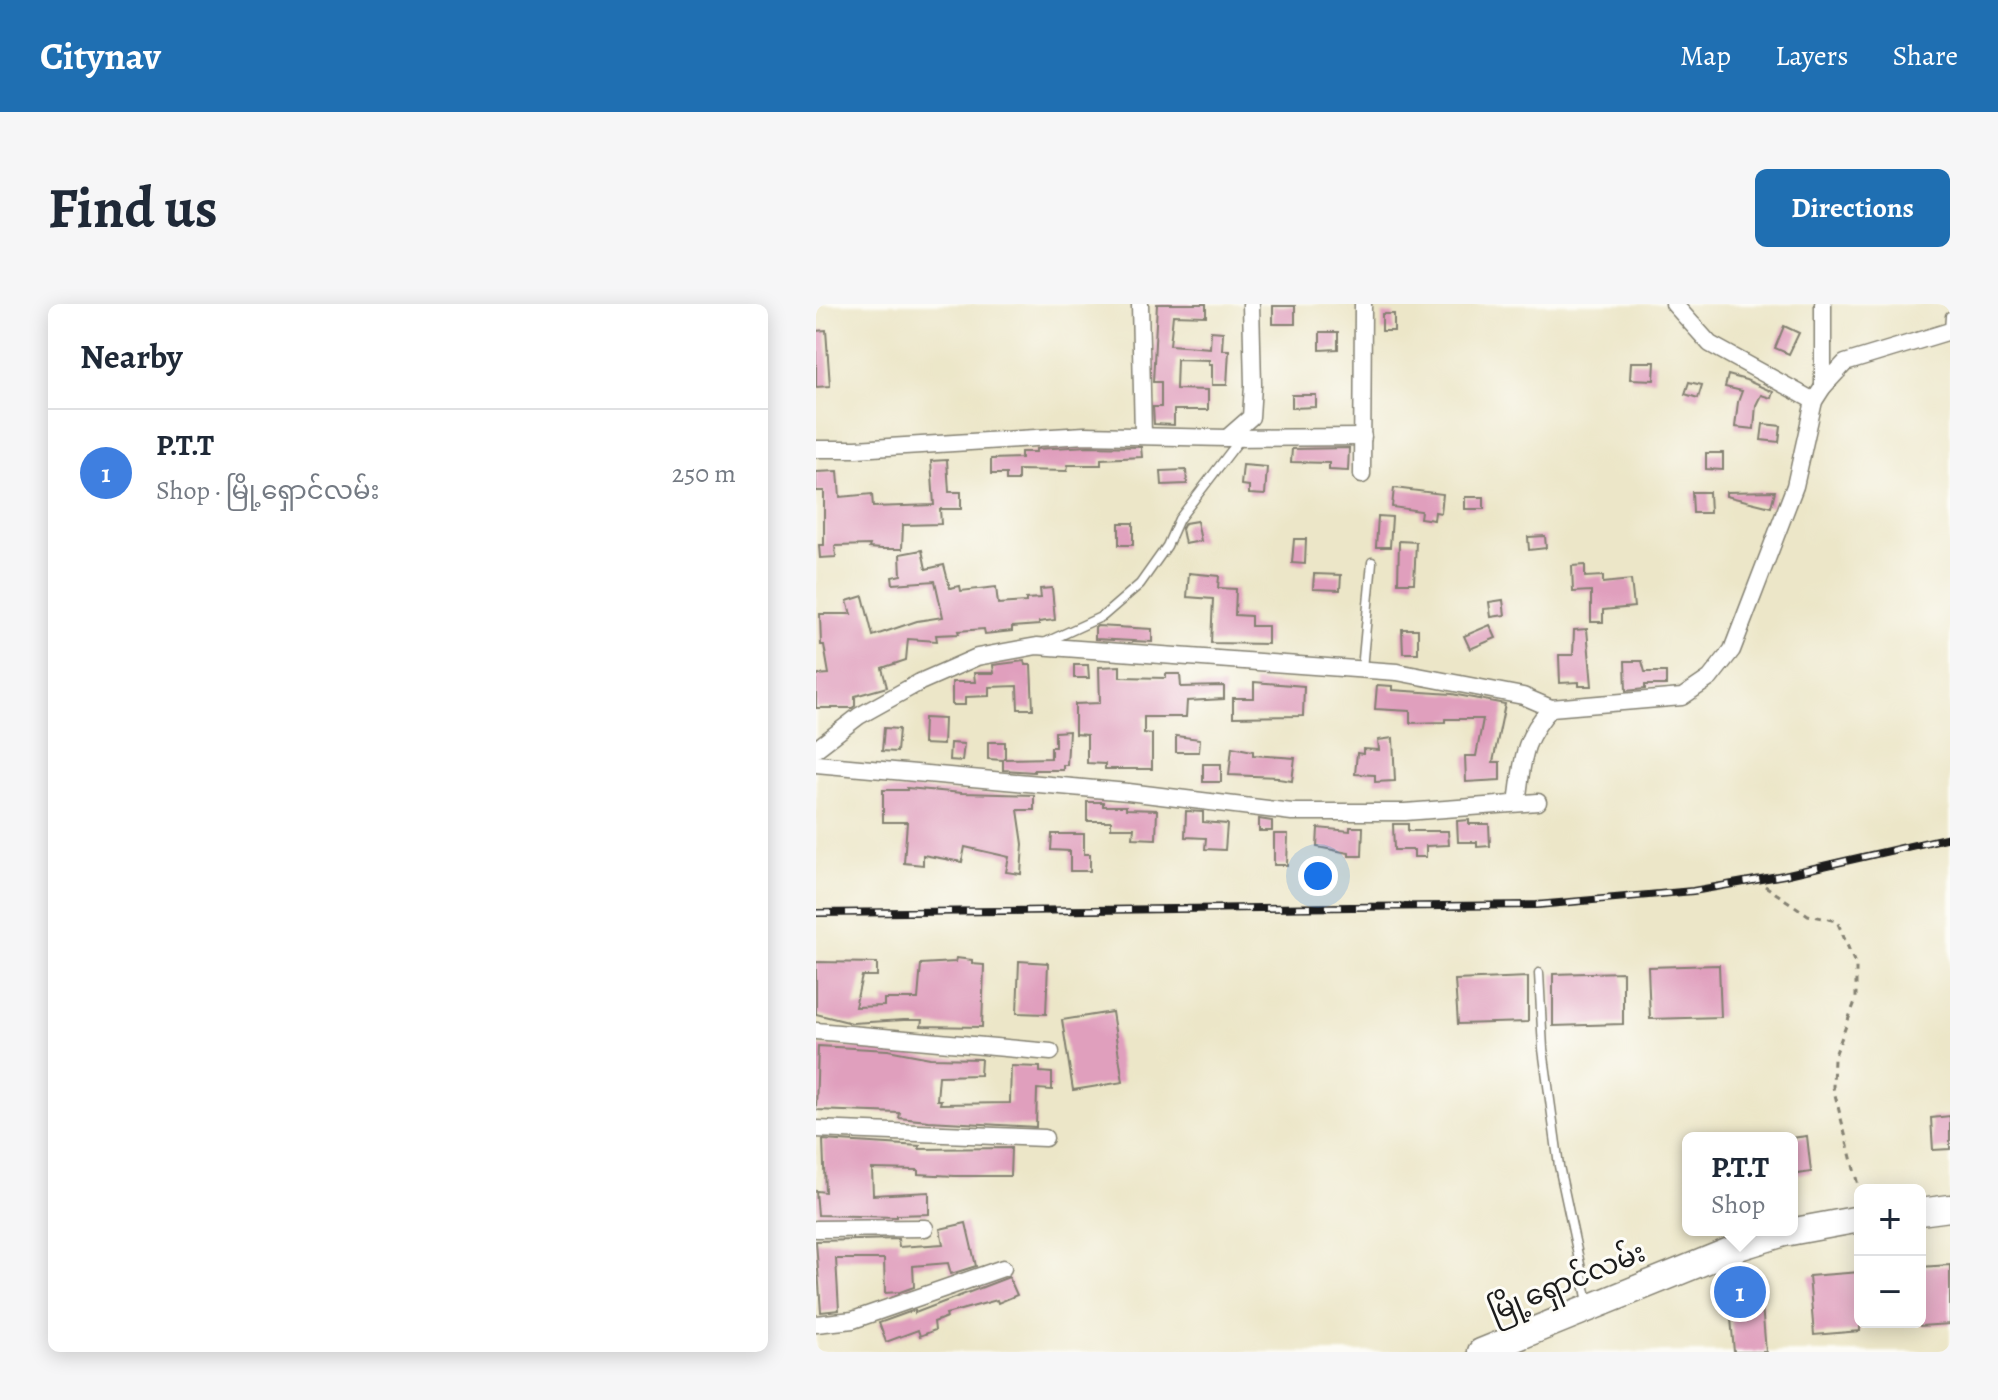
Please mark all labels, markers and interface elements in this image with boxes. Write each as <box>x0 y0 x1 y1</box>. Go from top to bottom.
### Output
text: Citynav <box>40 30 161 82</box>
text: Map <box>1680 37 1731 75</box>
text: Layers <box>1775 37 1848 75</box>
text: Share <box>1892 37 1958 75</box>
button: Directions <box>1755 169 1950 247</box>
text: Find us <box>48 170 218 246</box>
text: Nearby <box>80 333 183 380</box>
text: P.T.T <box>156 425 214 465</box>
text: 1 <box>101 456 111 491</box>
text: 250 m <box>672 456 736 491</box>
text: Shop · မြို့ရှောင်လမ်း <box>156 473 380 508</box>
your location <box>1298 856 1338 896</box>
popup <box>1682 1132 1798 1236</box>
text: P.T.T <box>1711 1147 1769 1187</box>
map controls <box>1854 1184 1926 1328</box>
button: + <box>1854 1184 1926 1256</box>
text: Shop <box>1711 1187 1765 1222</box>
street label: မြို့ရှောင်လမ်း <box>1483 1233 1652 1333</box>
button: − <box>1854 1256 1926 1328</box>
pin: 1 <box>1714 1262 1766 1322</box>

